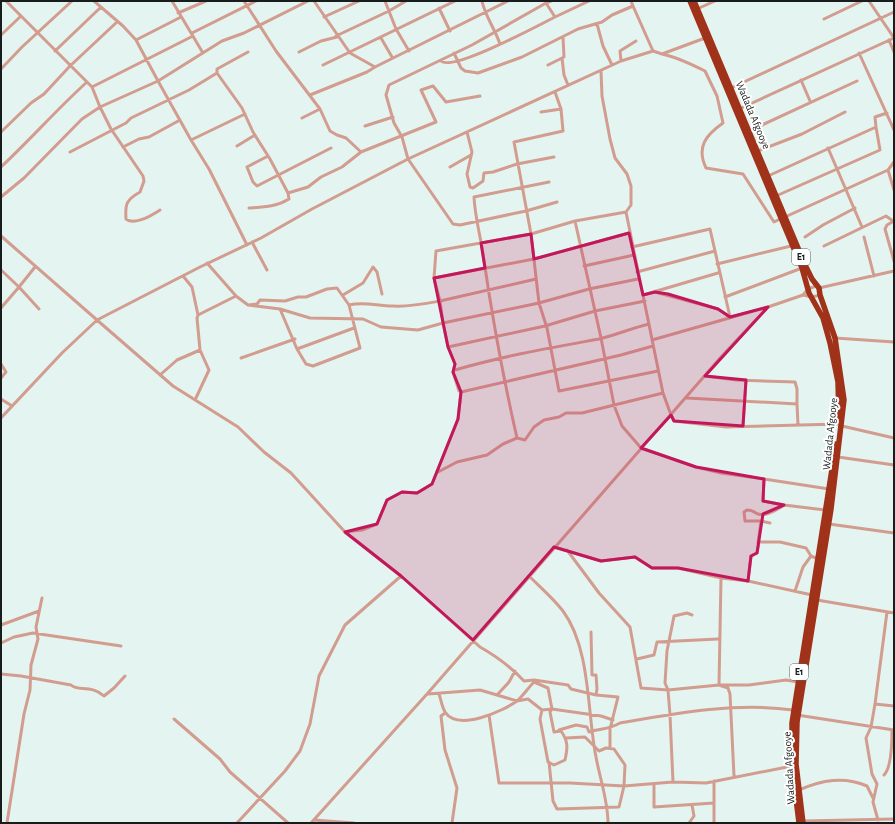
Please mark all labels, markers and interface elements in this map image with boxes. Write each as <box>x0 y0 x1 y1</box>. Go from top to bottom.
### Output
street label: Wadada Afgooye <box>734 79 772 151</box>
road number: E1 <box>792 249 810 265</box>
street label: Wadada Afgooye <box>821 397 839 471</box>
road number: E1 <box>790 664 808 680</box>
street label: Wadada Afgooye <box>782 731 796 805</box>

